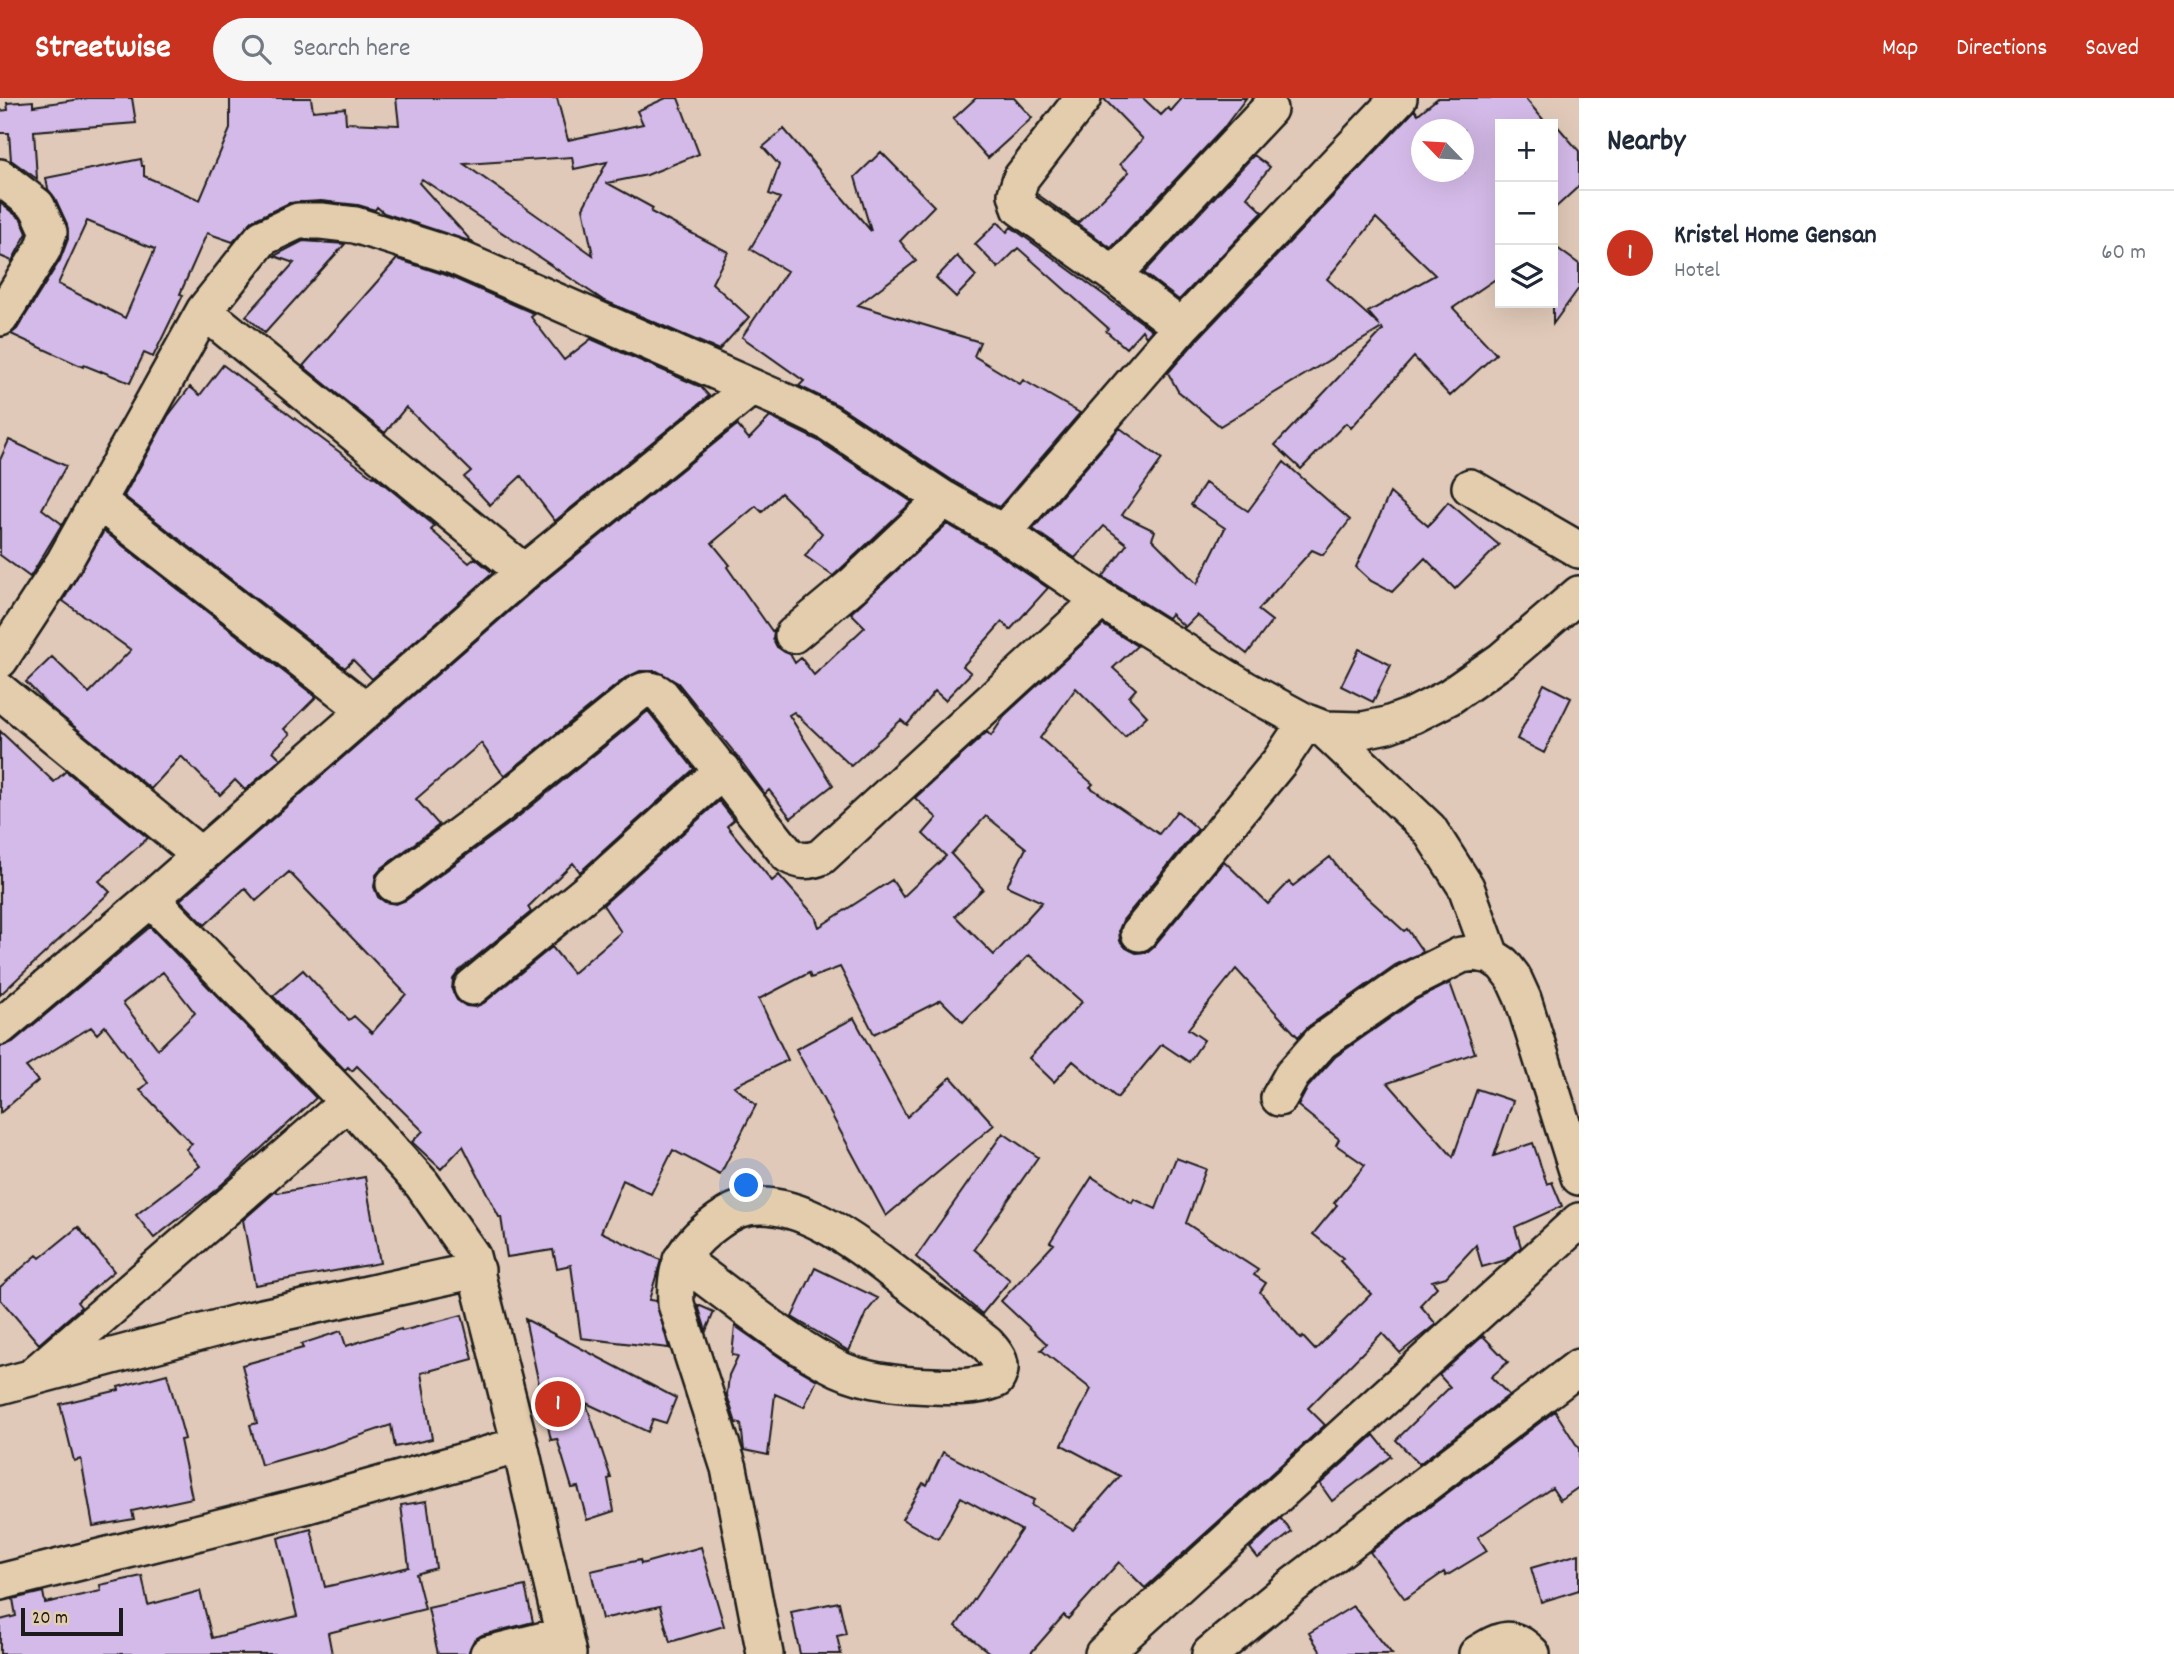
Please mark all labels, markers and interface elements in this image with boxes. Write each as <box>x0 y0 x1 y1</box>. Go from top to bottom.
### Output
search box <box>213 18 703 81</box>
text: Streetwise <box>35 26 171 73</box>
icon: search <box>237 30 275 68</box>
text: Search here <box>293 31 410 68</box>
text: Map <box>1882 32 1918 66</box>
text: Directions <box>1956 32 2047 66</box>
text: Saved <box>2085 32 2139 66</box>
north arrow <box>1411 119 1474 182</box>
map controls <box>1495 119 1558 308</box>
button: + <box>1495 119 1558 182</box>
text: Nearby <box>1607 122 1685 165</box>
button: − <box>1495 182 1558 245</box>
text: Kristel Home Gensan <box>1674 218 1876 255</box>
text: 1 <box>1627 237 1633 270</box>
text: 60 m <box>2101 237 2146 270</box>
button: layers <box>1495 245 1558 308</box>
text: Hotel <box>1674 255 1720 288</box>
your location <box>729 1168 763 1202</box>
pin: 1 <box>535 1378 581 1430</box>
scale bar <box>21 1605 122 1637</box>
text: 20 m <box>32 1606 68 1633</box>

